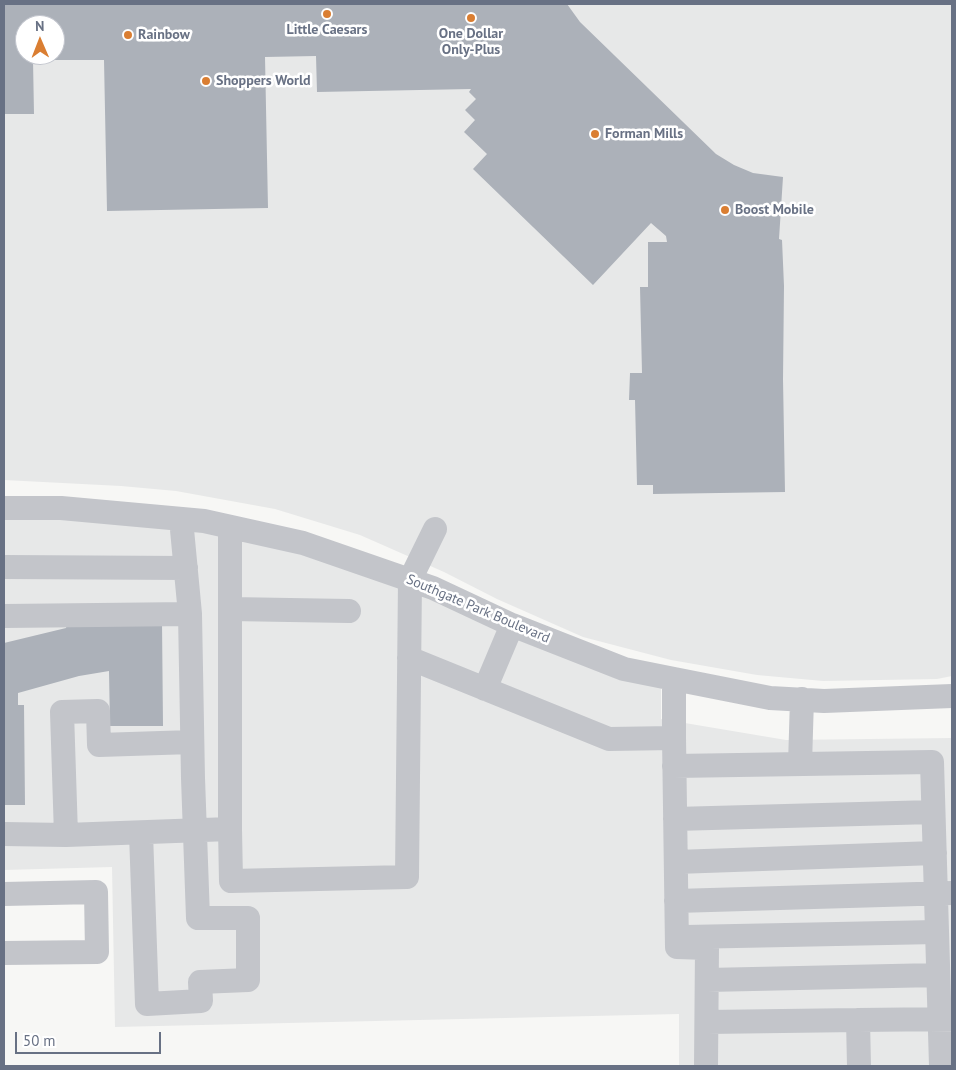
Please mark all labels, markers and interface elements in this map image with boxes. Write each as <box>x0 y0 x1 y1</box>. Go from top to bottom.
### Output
marker: Little Caesars <box>321 8 333 20</box>
marker: One Dollar Only-Plus <box>465 12 477 24</box>
north arrow <box>15 15 65 65</box>
text: N <box>35 17 45 35</box>
place label: Little Caesars <box>287 22 367 38</box>
place label: One Dollar Only-Plus <box>439 26 503 58</box>
place label: Rainbow <box>138 27 190 43</box>
marker: Rainbow <box>122 29 134 41</box>
place label: Shoppers World <box>216 73 311 89</box>
marker: Shoppers World <box>200 75 212 87</box>
place label: Forman Mills <box>605 126 683 142</box>
marker: Forman Mills <box>589 128 601 140</box>
place label: Boost Mobile <box>735 202 814 218</box>
marker: Boost Mobile <box>719 204 731 216</box>
street label: Southgate Park Boulevard <box>404 571 552 647</box>
scale bar <box>18 1022 164 1054</box>
text: 50 m <box>23 1031 56 1050</box>

